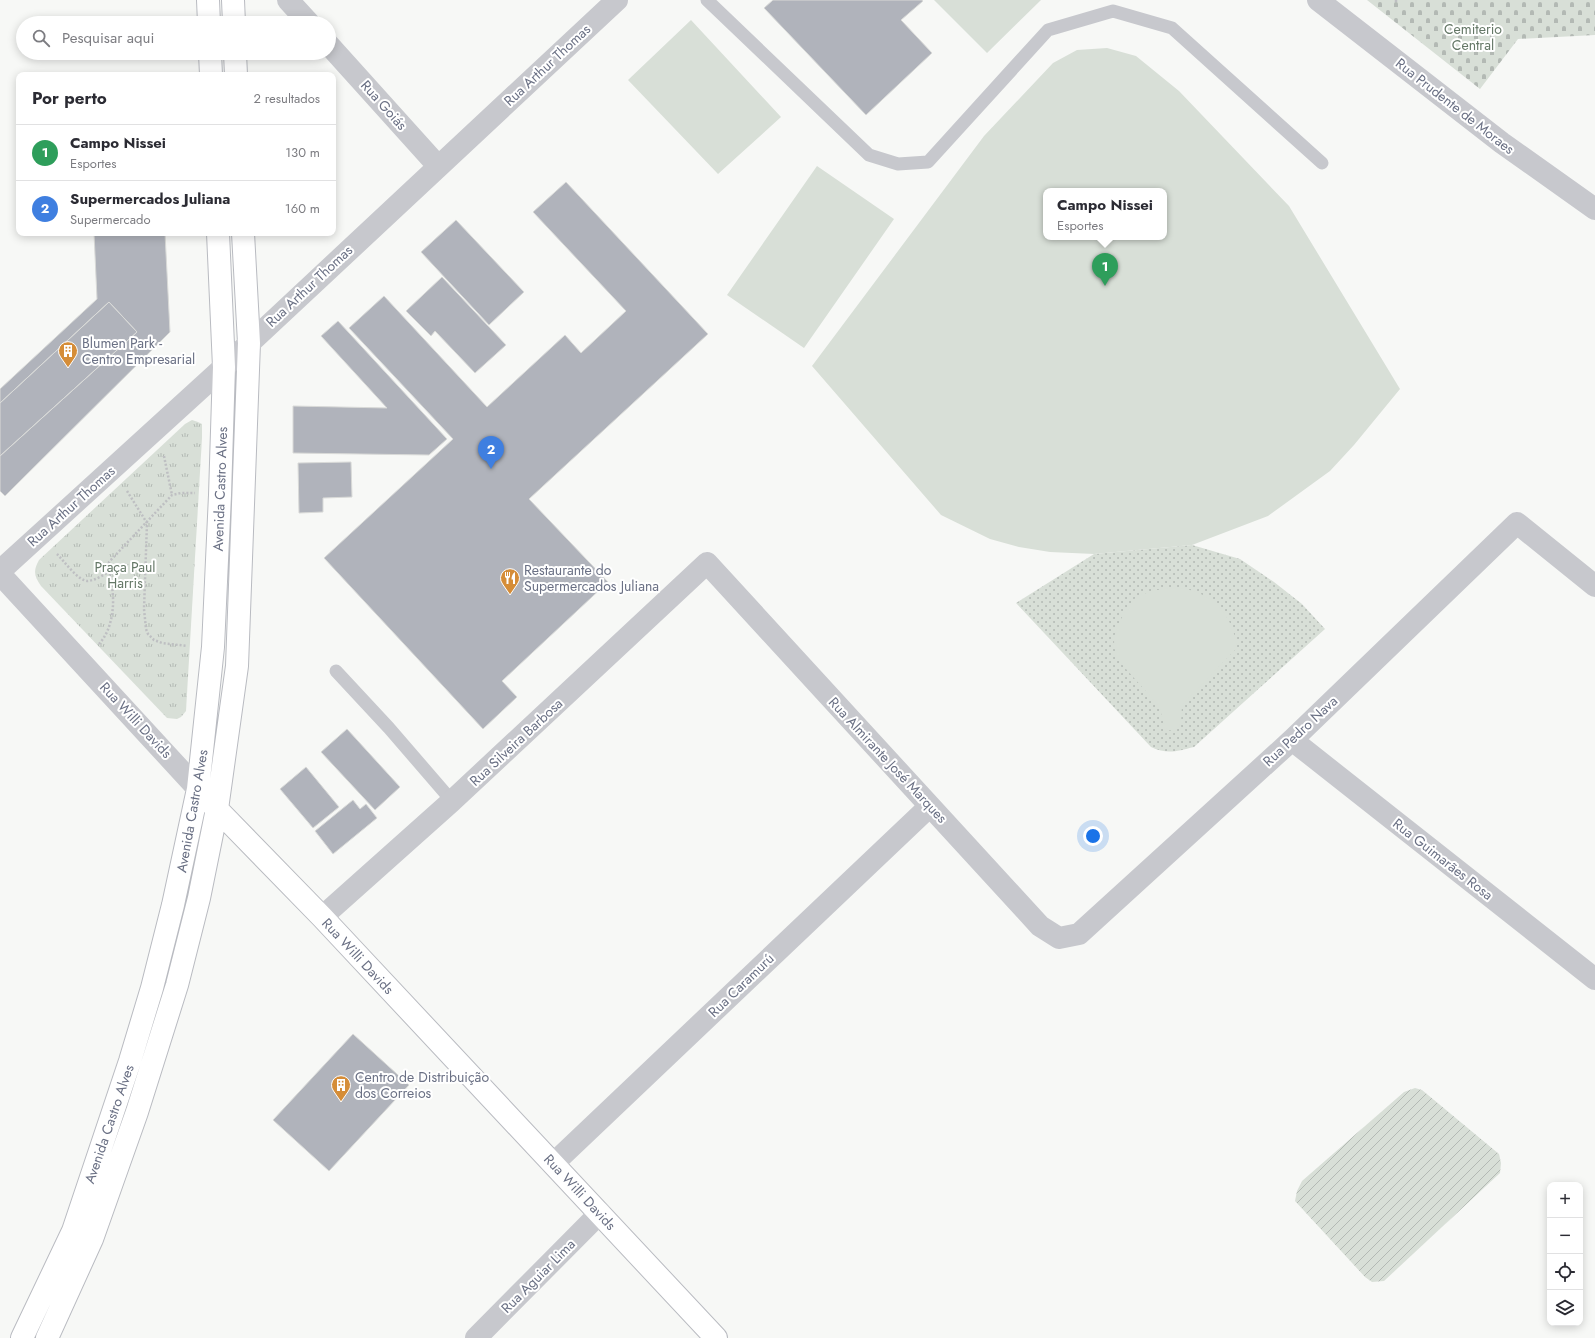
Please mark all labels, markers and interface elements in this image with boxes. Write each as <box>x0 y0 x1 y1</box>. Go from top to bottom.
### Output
search box <box>16 16 336 60</box>
street label: Rua Arthur Thomas <box>499 19 595 111</box>
park label: Cemiterio Central <box>1444 19 1502 55</box>
icon: search <box>30 27 52 49</box>
text: Pesquisar aqui <box>62 27 154 49</box>
street label: Rua Prudente de Moraes <box>1391 53 1519 159</box>
street label: Rua Goiás <box>356 76 412 135</box>
text: Por perto <box>32 86 107 110</box>
text: 2 resultados <box>254 89 320 108</box>
text: Campo Nissei <box>70 132 166 154</box>
text: 1 <box>42 143 48 162</box>
text: 130 m <box>285 143 320 162</box>
text: Esportes <box>70 154 116 173</box>
text: Supermercados Juliana <box>70 188 230 210</box>
popup <box>1043 188 1167 240</box>
text: Campo Nissei <box>1057 194 1153 216</box>
text: 2 <box>41 199 49 218</box>
text: 160 m <box>285 199 320 218</box>
text: Supermercado <box>70 210 151 229</box>
text: Esportes <box>1057 216 1103 235</box>
street label: Rua Arthur Thomas <box>261 240 357 332</box>
pin: 1 <box>1092 253 1118 286</box>
place label: Blumen Park - Centro Empresarial <box>82 333 195 369</box>
building icon: Blumen Park - Centro Empresarial <box>57 340 79 368</box>
street label: Avenida Castro Alves <box>208 426 232 552</box>
pin: 2 <box>478 436 504 469</box>
street label: Rua Arthur Thomas <box>23 461 120 551</box>
park label: Praça Paul Harris <box>94 557 156 593</box>
place label: Restaurante do Supermercados Juliana <box>524 560 659 596</box>
restaurant icon: Restaurante do Supermercados Juliana <box>499 567 521 595</box>
street label: Rua Willi Davids <box>95 678 177 763</box>
street label: Rua Pedro Nava <box>1258 691 1342 771</box>
street label: Rua Almirante José Marques <box>824 693 952 828</box>
street label: Rua Silveira Barbosa <box>465 694 567 790</box>
street label: Avenida Castro Alves <box>171 748 213 874</box>
street label: Rua Guimarães Rosa <box>1389 814 1497 904</box>
your location <box>1083 826 1103 846</box>
street label: Rua Willi Davids <box>317 914 399 999</box>
street label: Rua Caramurú <box>704 948 778 1022</box>
street label: Avenida Castro Alves <box>79 1061 139 1186</box>
place label: Centro de Distribuição dos Correios <box>355 1067 489 1103</box>
building icon: Centro de Distribuição dos Correios <box>330 1074 352 1102</box>
street label: Rua Willi Davids <box>539 1150 621 1235</box>
map controls <box>1547 1182 1583 1326</box>
button: + <box>1547 1182 1583 1218</box>
button: − <box>1547 1218 1583 1254</box>
street label: Rua Aguiar Lima <box>496 1234 580 1318</box>
button: locate <box>1547 1254 1583 1290</box>
button: layers <box>1547 1290 1583 1326</box>

